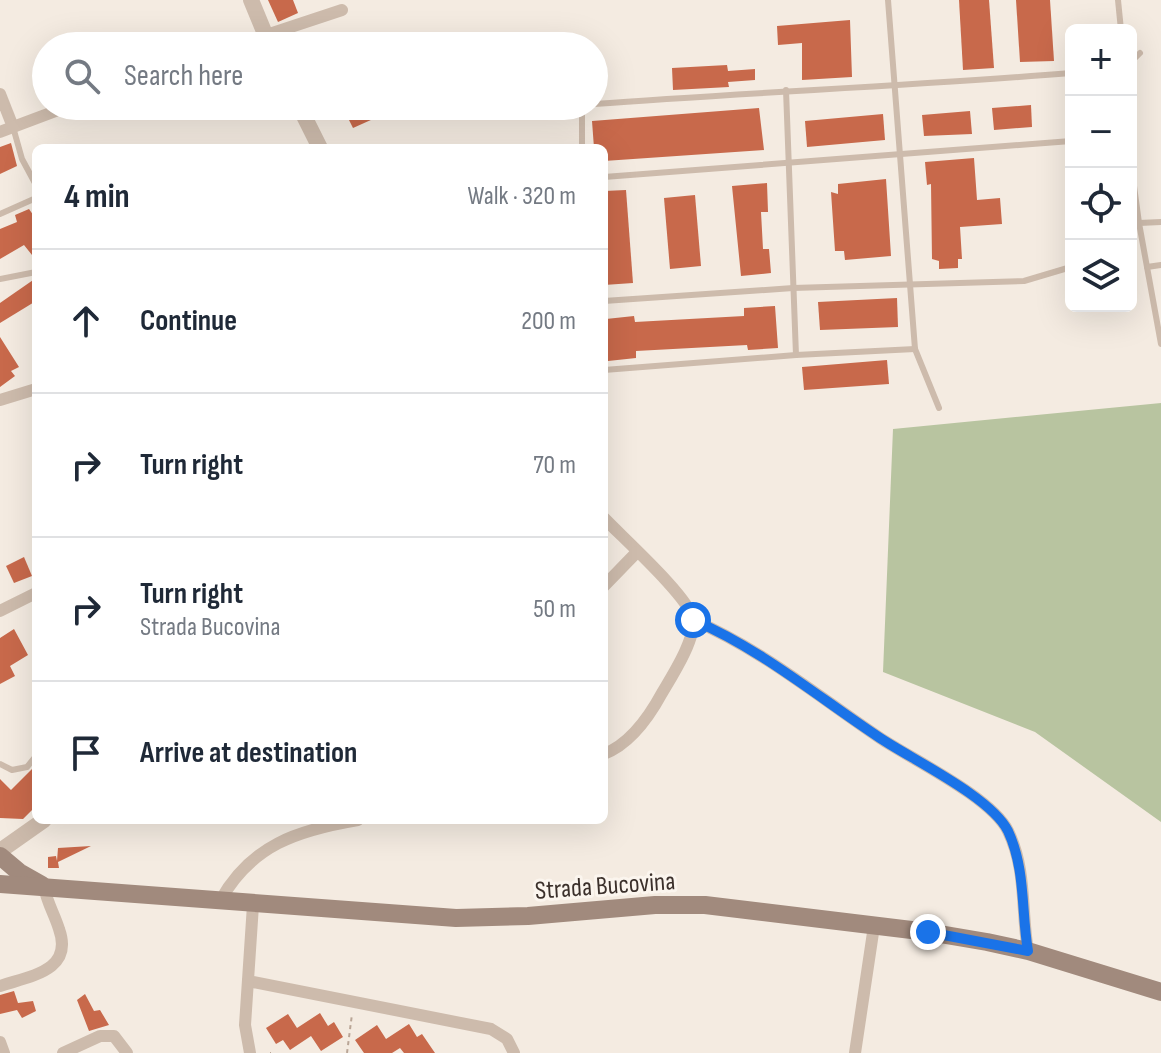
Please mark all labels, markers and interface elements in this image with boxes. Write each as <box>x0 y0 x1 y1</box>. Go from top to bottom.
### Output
map controls <box>1065 24 1137 312</box>
button: + <box>1065 24 1137 96</box>
search box <box>32 32 608 120</box>
icon: search <box>60 54 104 98</box>
text: Search here <box>124 58 243 94</box>
button: − <box>1065 96 1137 168</box>
button: locate <box>1065 168 1137 240</box>
text: 4 min <box>64 176 130 217</box>
text: Walk · 320 m <box>468 181 576 212</box>
button: layers <box>1065 240 1137 312</box>
icon: ahead <box>64 299 108 343</box>
text: Continue <box>140 303 237 339</box>
text: 200 m <box>521 306 576 337</box>
icon: right <box>64 443 108 487</box>
text: Turn right <box>140 447 243 483</box>
text: 70 m <box>533 450 576 481</box>
text: Turn right <box>140 576 243 612</box>
icon: right <box>64 587 108 631</box>
text: 50 m <box>533 594 576 625</box>
route start <box>675 602 711 638</box>
text: Strada Bucovina <box>140 612 280 643</box>
icon: arrive <box>64 731 108 775</box>
text: Arrive at destination <box>140 735 357 771</box>
street label: Strada Bucovina <box>534 866 676 907</box>
route end <box>910 914 946 950</box>

